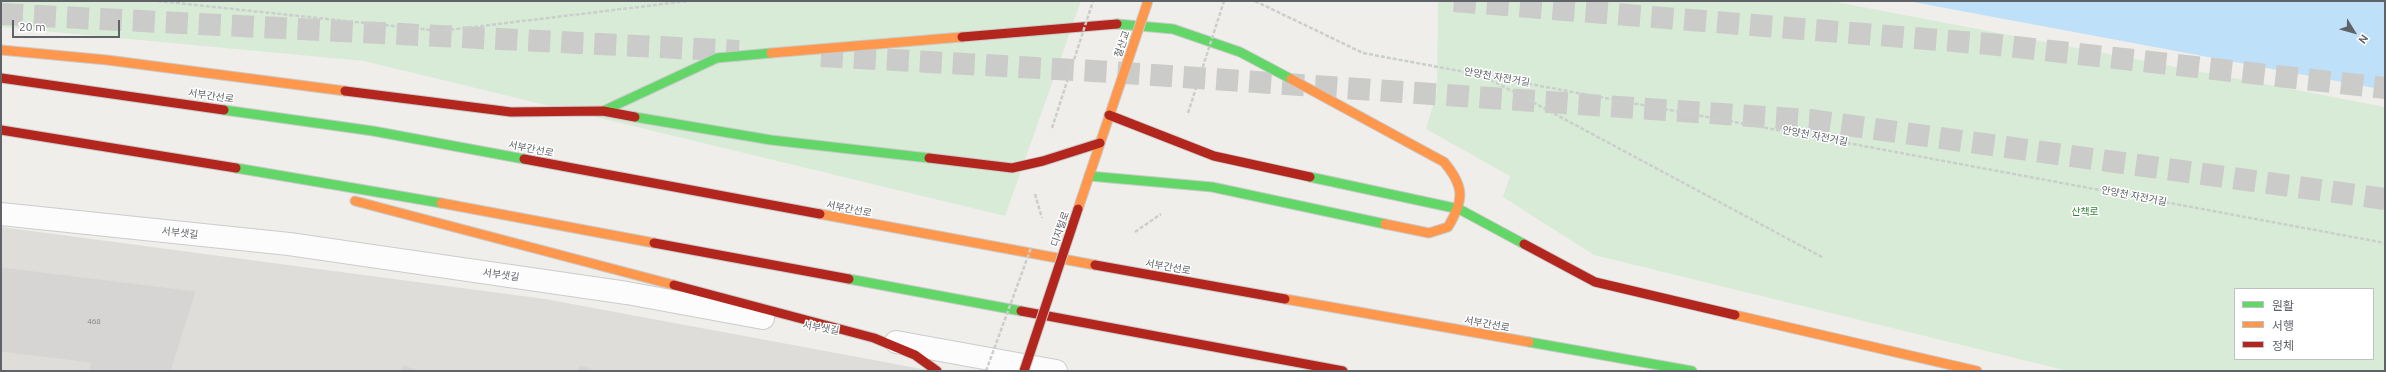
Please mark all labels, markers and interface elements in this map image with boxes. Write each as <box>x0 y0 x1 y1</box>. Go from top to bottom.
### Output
scale bar <box>14 12 122 38</box>
north arrow <box>2334 12 2374 52</box>
text: 20 m <box>19 20 46 33</box>
street label: 철산교 <box>1112 29 1132 59</box>
text: N <box>2356 32 2371 46</box>
street label: 안양천 자전거길 <box>1463 65 1531 89</box>
street label: 서부간선로 <box>187 87 235 105</box>
street label: 안양천 자전거길 <box>1781 124 1849 148</box>
street label: 서부간선로 <box>507 139 555 159</box>
street label: 안양천 자전거길 <box>2100 184 2168 208</box>
street label: 서부간선로 <box>825 199 873 219</box>
park label: 산책로 <box>2071 206 2099 218</box>
street label: 디지털로 <box>1048 210 1072 248</box>
street label: 서부샛길 <box>161 225 199 241</box>
street label: 서부간선로 <box>1144 257 1192 277</box>
street label: 서부샛길 <box>482 266 520 284</box>
legend <box>2234 288 2374 360</box>
text: 원활 <box>2272 299 2294 312</box>
street label: 서부간선로 <box>1463 314 1511 334</box>
house number: 468 <box>87 316 101 326</box>
street label: 서부샛길 <box>802 319 840 337</box>
text: 서행 <box>2272 319 2294 332</box>
text: 정체 <box>2272 339 2294 352</box>

